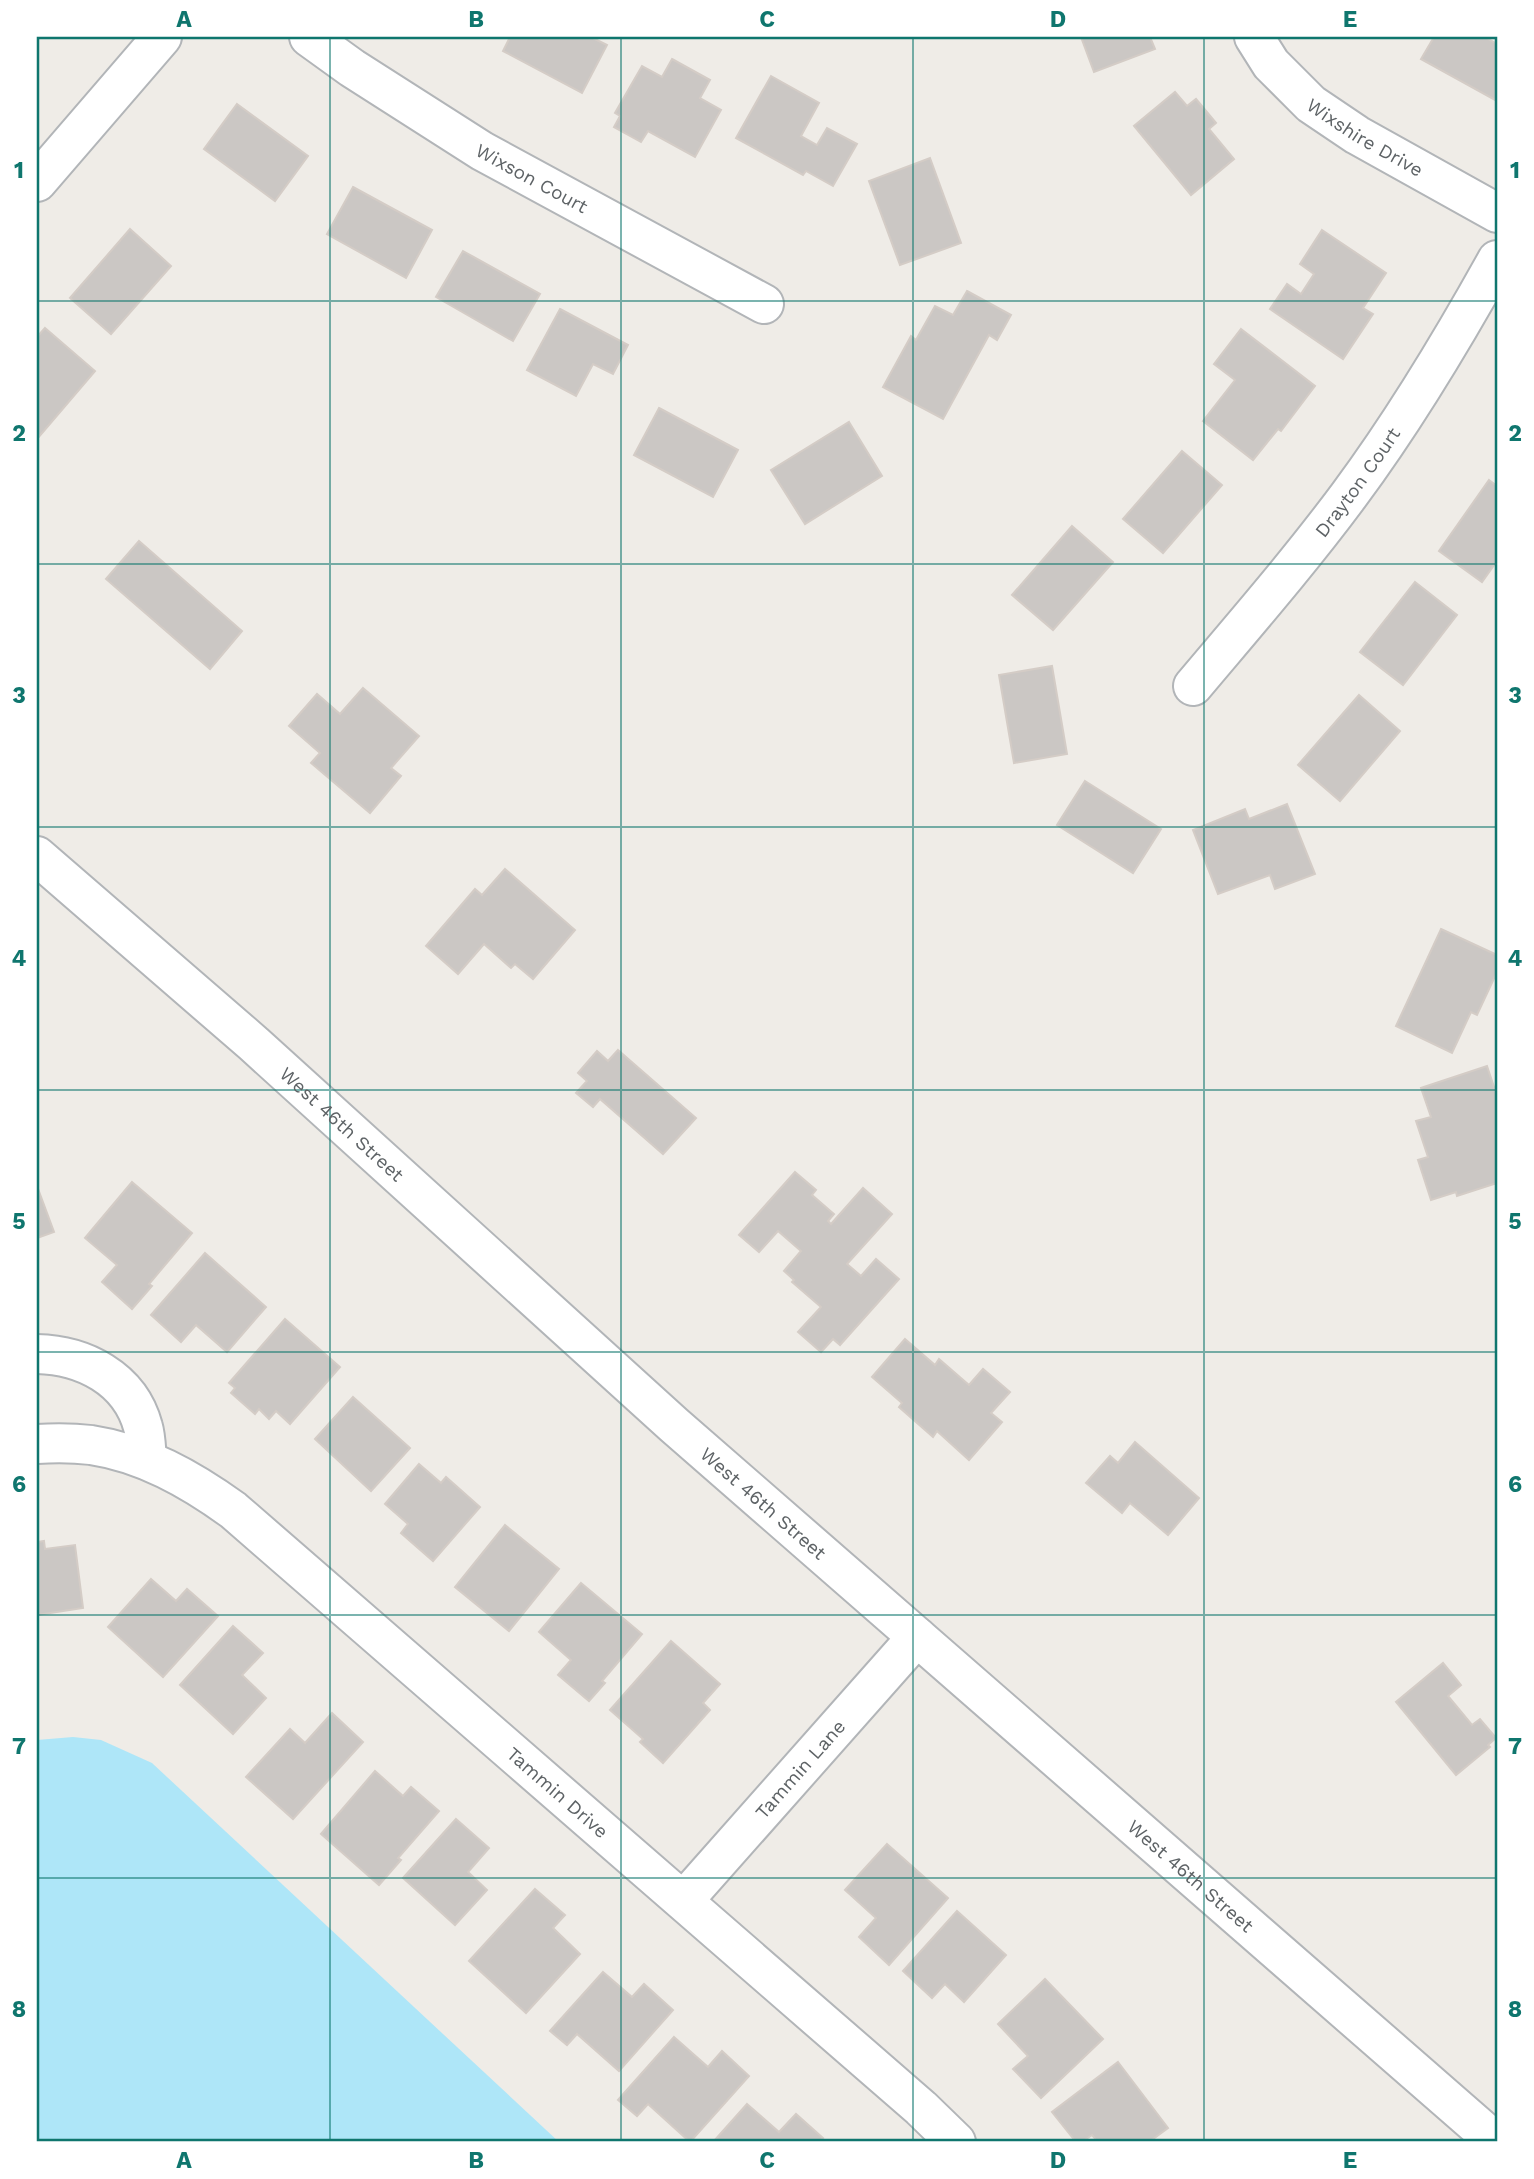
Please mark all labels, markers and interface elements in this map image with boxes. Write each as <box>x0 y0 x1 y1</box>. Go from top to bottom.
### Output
text: A <box>176 6 192 33</box>
text: B <box>468 6 484 33</box>
text: C <box>759 6 775 33</box>
text: D <box>1050 6 1066 33</box>
text: E <box>1343 6 1357 33</box>
street label: Wixshire Drive <box>1302 93 1427 182</box>
street label: Wixson Court <box>472 139 592 218</box>
text: 1 <box>14 157 24 184</box>
text: 1 <box>1510 157 1520 184</box>
text: 2 <box>12 420 26 447</box>
text: 2 <box>1508 420 1522 447</box>
street label: Drayton Court <box>1310 423 1405 542</box>
text: 3 <box>12 682 26 709</box>
text: 3 <box>1508 682 1522 709</box>
text: 4 <box>12 945 27 972</box>
text: 4 <box>1508 945 1523 972</box>
street label: West 46th Street <box>275 1062 409 1186</box>
text: 5 <box>12 1208 26 1235</box>
text: 5 <box>1508 1208 1522 1235</box>
street label: West 46th Street <box>695 1442 831 1565</box>
text: 6 <box>12 1471 26 1498</box>
text: 6 <box>1508 1471 1522 1498</box>
street label: Tammin Lane <box>750 1715 850 1824</box>
text: 7 <box>12 1733 26 1760</box>
text: 7 <box>1508 1733 1522 1760</box>
street label: Tammin Drive <box>502 1742 613 1843</box>
street label: West 46th Street <box>1123 1815 1258 1937</box>
text: 8 <box>12 1996 26 2023</box>
text: 8 <box>1508 1996 1522 2023</box>
text: A <box>176 2147 192 2174</box>
text: B <box>468 2147 484 2174</box>
text: C <box>759 2147 775 2174</box>
text: D <box>1050 2147 1066 2174</box>
text: E <box>1343 2147 1357 2174</box>

